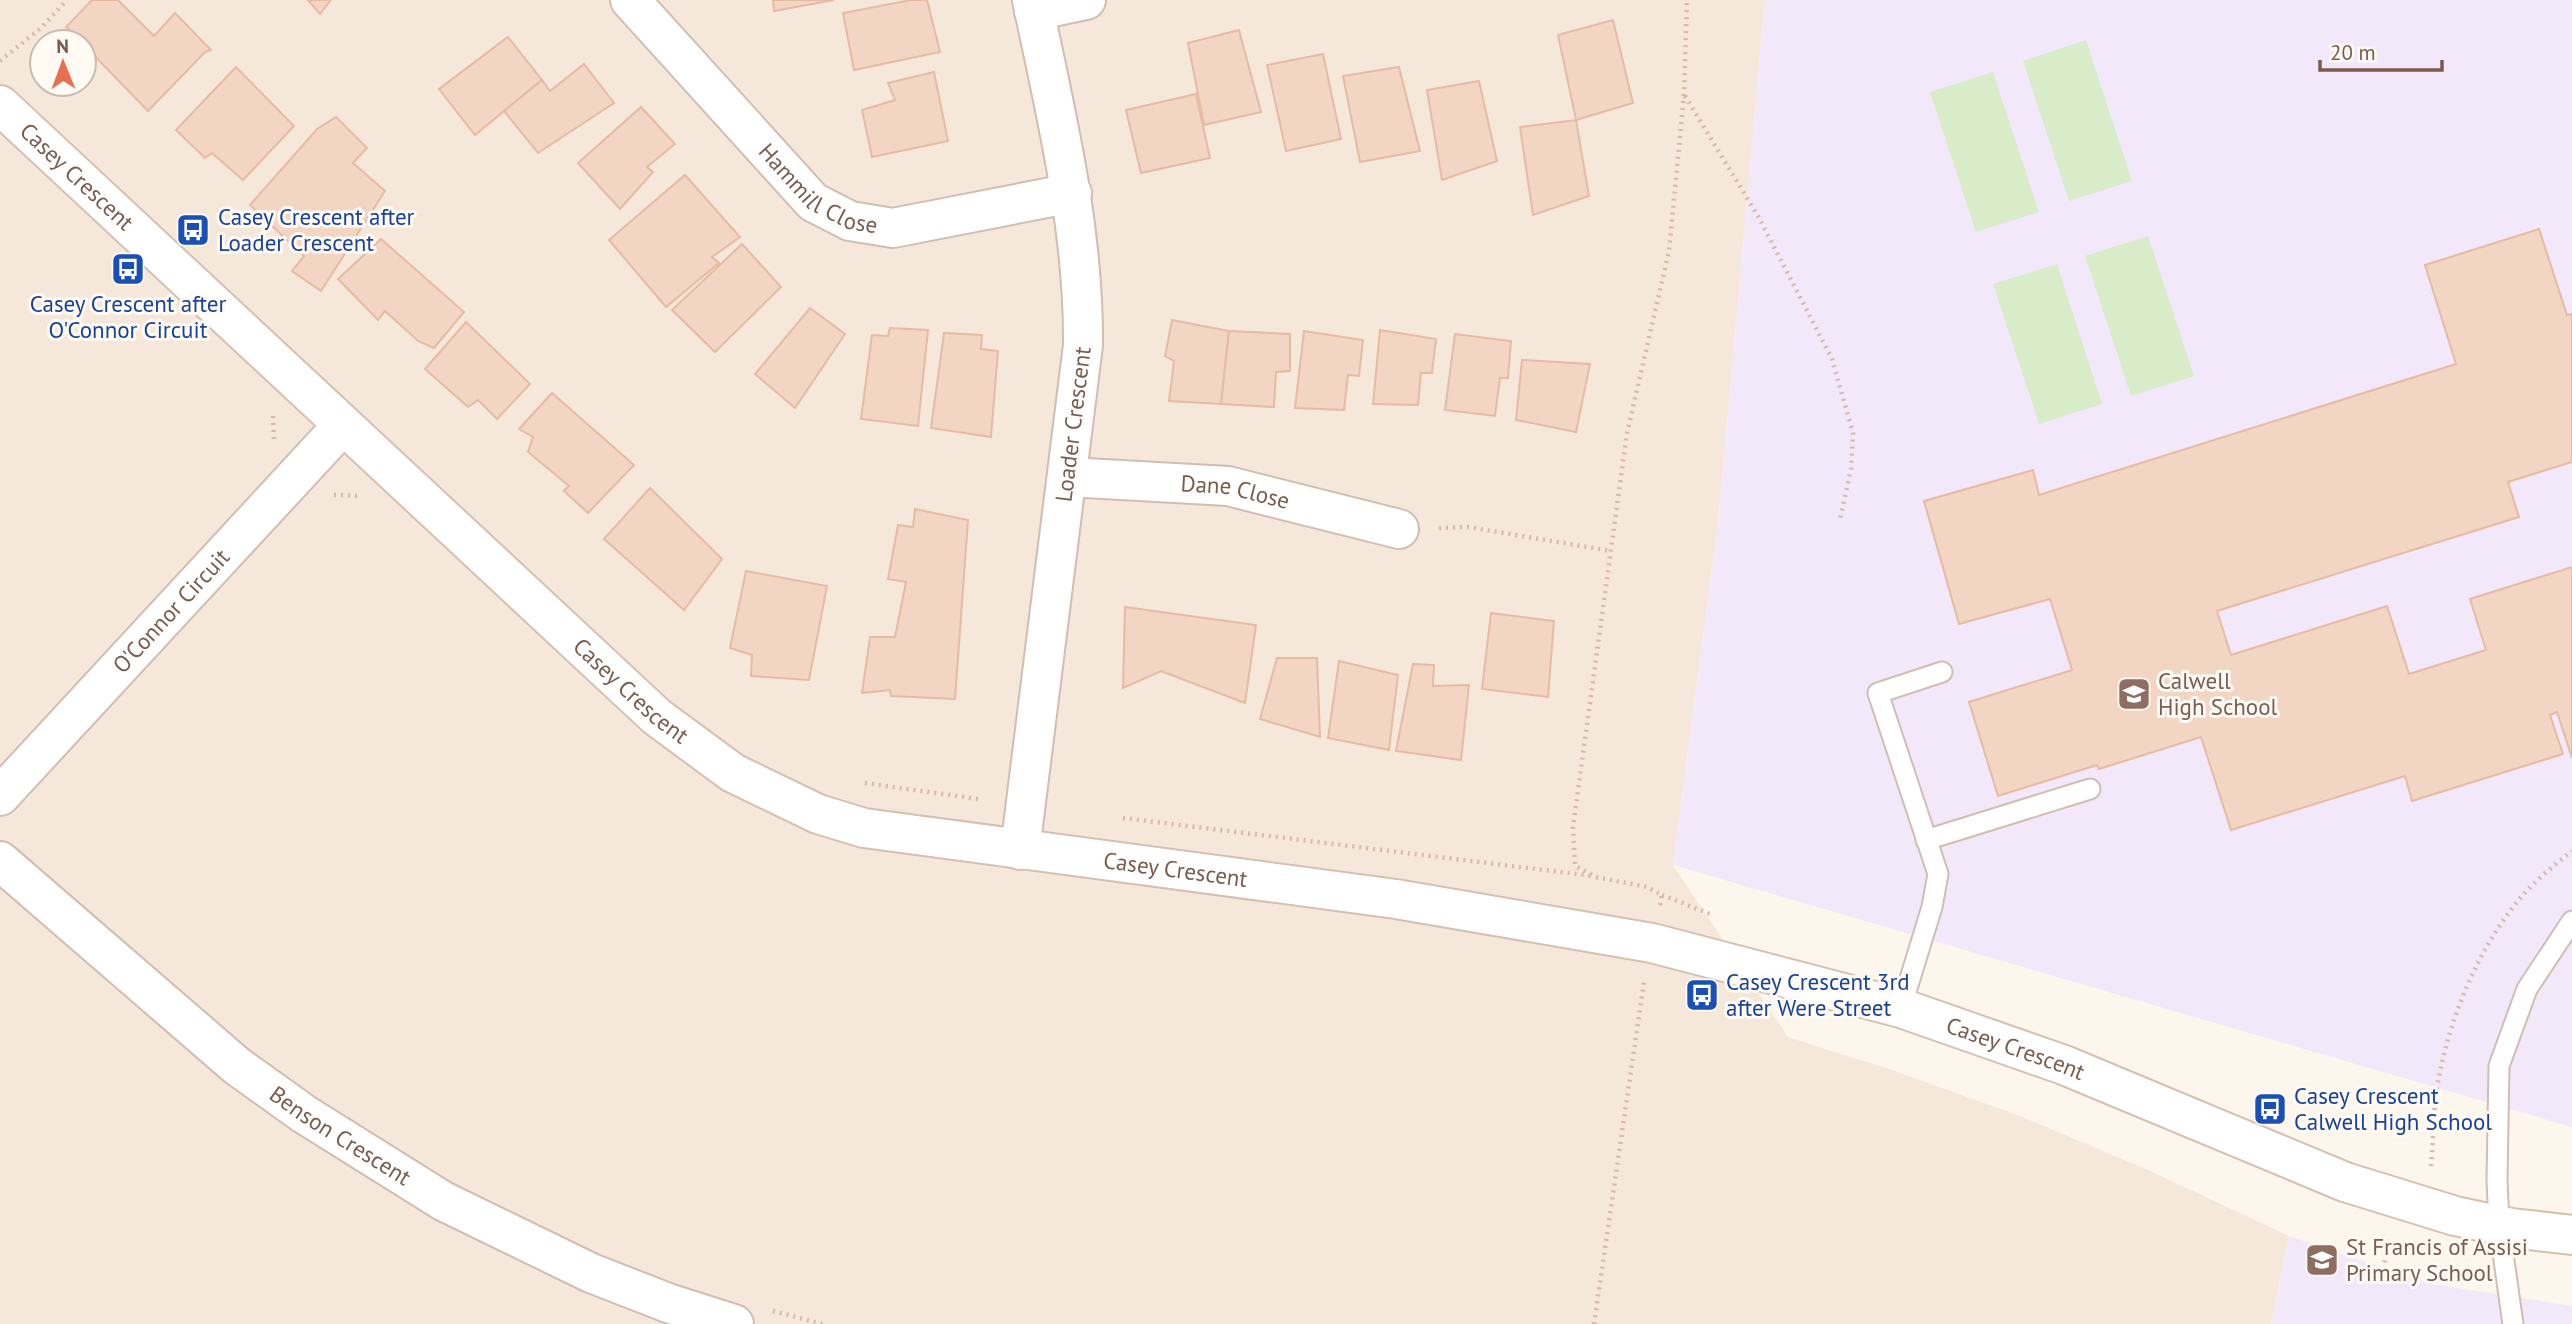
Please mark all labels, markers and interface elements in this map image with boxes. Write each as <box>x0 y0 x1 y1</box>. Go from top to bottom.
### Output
north arrow <box>28 28 98 98</box>
scale bar <box>2320 28 2442 72</box>
text: N <box>56 34 69 58</box>
text: 20 m <box>2330 39 2376 66</box>
street label: Casey Crescent <box>14 116 140 236</box>
street label: Hammill Close <box>753 137 880 239</box>
place label: Casey Crescent after Loader Crescent <box>218 202 415 257</box>
bus stop icon: Casey Crescent after Loader Crescent <box>174 211 212 249</box>
bus stop icon: Casey Crescent after O'Connor Circuit <box>109 250 147 288</box>
place label: Casey Crescent after O'Connor Circuit <box>30 289 226 344</box>
street label: Loader Crescent <box>1049 345 1097 504</box>
street label: Dane Close <box>1180 468 1293 515</box>
street label: O'Connor Circuit <box>106 542 235 679</box>
street label: Casey Crescent <box>567 631 695 750</box>
place label: Calwell High School <box>2158 666 2278 721</box>
school or university icon: Calwell High School <box>2115 675 2153 713</box>
street label: Casey Crescent <box>1102 845 1250 893</box>
place label: Casey Crescent 3rd after Were Street <box>1726 967 1910 1022</box>
bus stop icon: Casey Crescent 3rd after Were Street <box>1683 976 1721 1014</box>
street label: Casey Crescent <box>1943 1010 2090 1086</box>
street label: Benson Crescent <box>264 1079 417 1191</box>
place label: Casey Crescent Calwell High School <box>2294 1081 2492 1136</box>
bus stop icon: Casey Crescent Calwell High School <box>2251 1090 2289 1128</box>
place label: St Francis of Assisi Primary School <box>2346 1232 2528 1287</box>
school or university icon: St Francis of Assisi Primary School <box>2303 1241 2341 1279</box>

